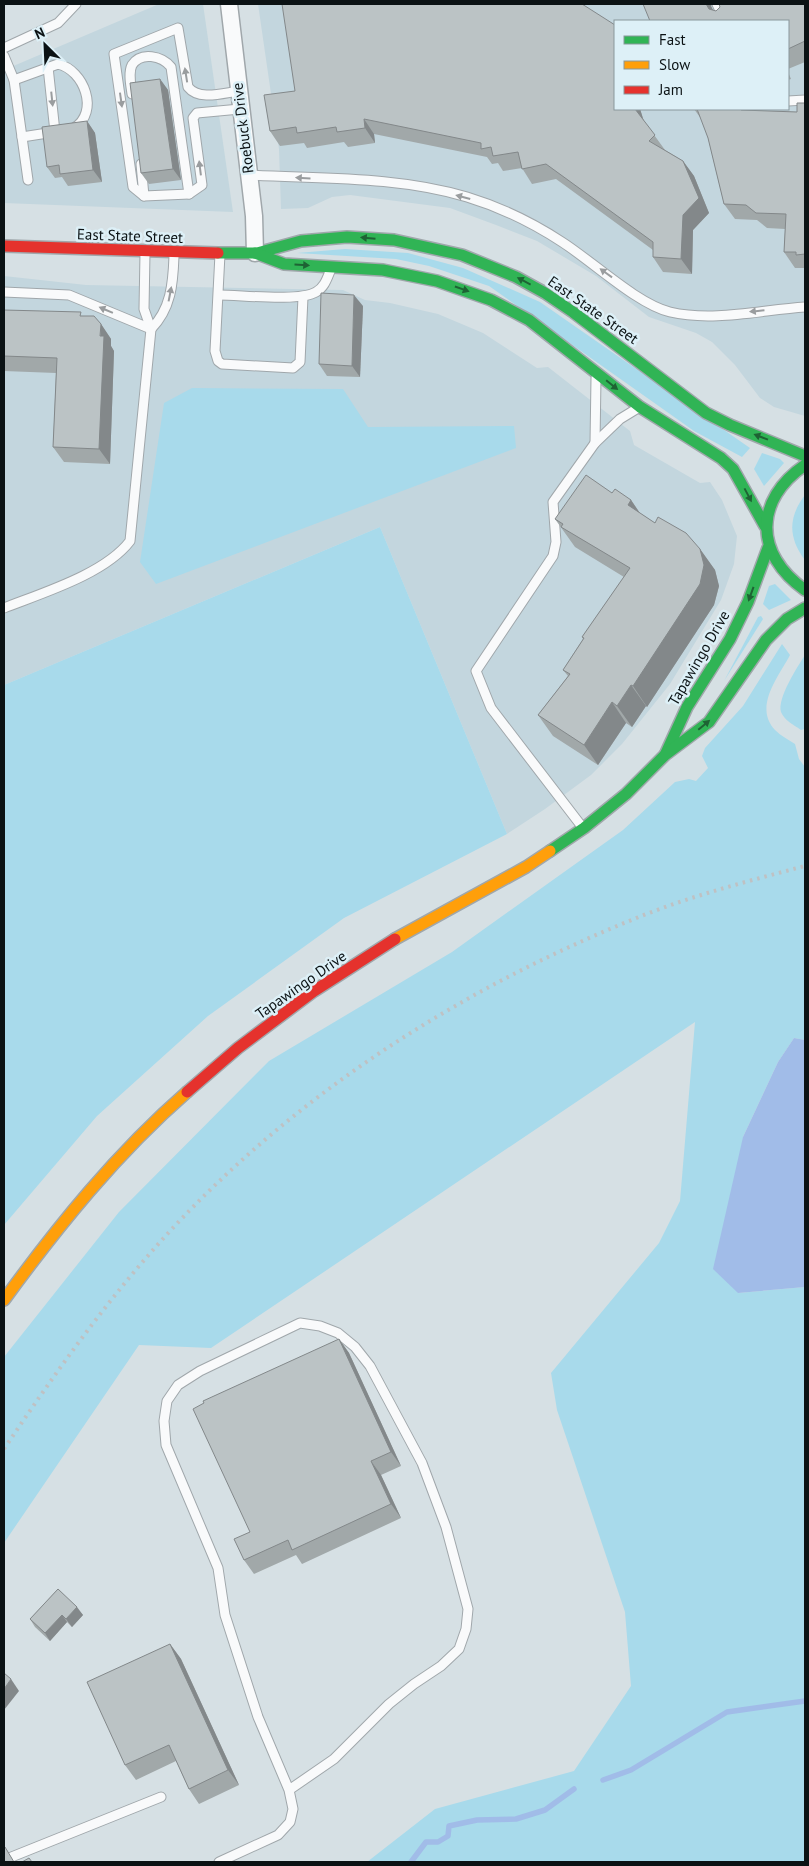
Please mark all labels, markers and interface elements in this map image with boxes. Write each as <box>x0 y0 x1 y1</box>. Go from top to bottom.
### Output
north arrow <box>20 20 70 70</box>
legend <box>614 20 789 110</box>
text: N <box>32 23 48 43</box>
text: Fast <box>659 30 686 49</box>
text: Slow <box>659 55 690 74</box>
one-way arrow <box>182 66 190 82</box>
text: Jam <box>658 80 683 99</box>
street label: Roebuck Drive <box>228 82 257 174</box>
one-way arrow <box>48 92 56 108</box>
one-way arrow <box>117 92 125 108</box>
one-way arrow <box>196 160 204 176</box>
one-way arrow <box>294 173 310 181</box>
one-way arrow <box>456 193 471 201</box>
street label: East State Street <box>77 224 183 247</box>
one-way arrow <box>360 234 376 242</box>
one-way arrow <box>294 262 310 270</box>
one-way arrow <box>599 268 612 278</box>
street label: East State Street <box>544 271 642 348</box>
one-way arrow <box>517 277 531 285</box>
one-way arrow <box>167 286 175 302</box>
one-way arrow <box>454 286 469 294</box>
one-way arrow <box>99 306 113 314</box>
one-way arrow <box>748 307 764 315</box>
one-way arrow <box>605 380 618 391</box>
one-way arrow <box>753 433 768 440</box>
one-way arrow <box>744 488 752 502</box>
one-way arrow <box>747 586 754 601</box>
street label: Tapawingo Drive <box>664 607 733 709</box>
one-way arrow <box>698 720 710 731</box>
street label: Tapawingo Drive <box>252 946 350 1023</box>

